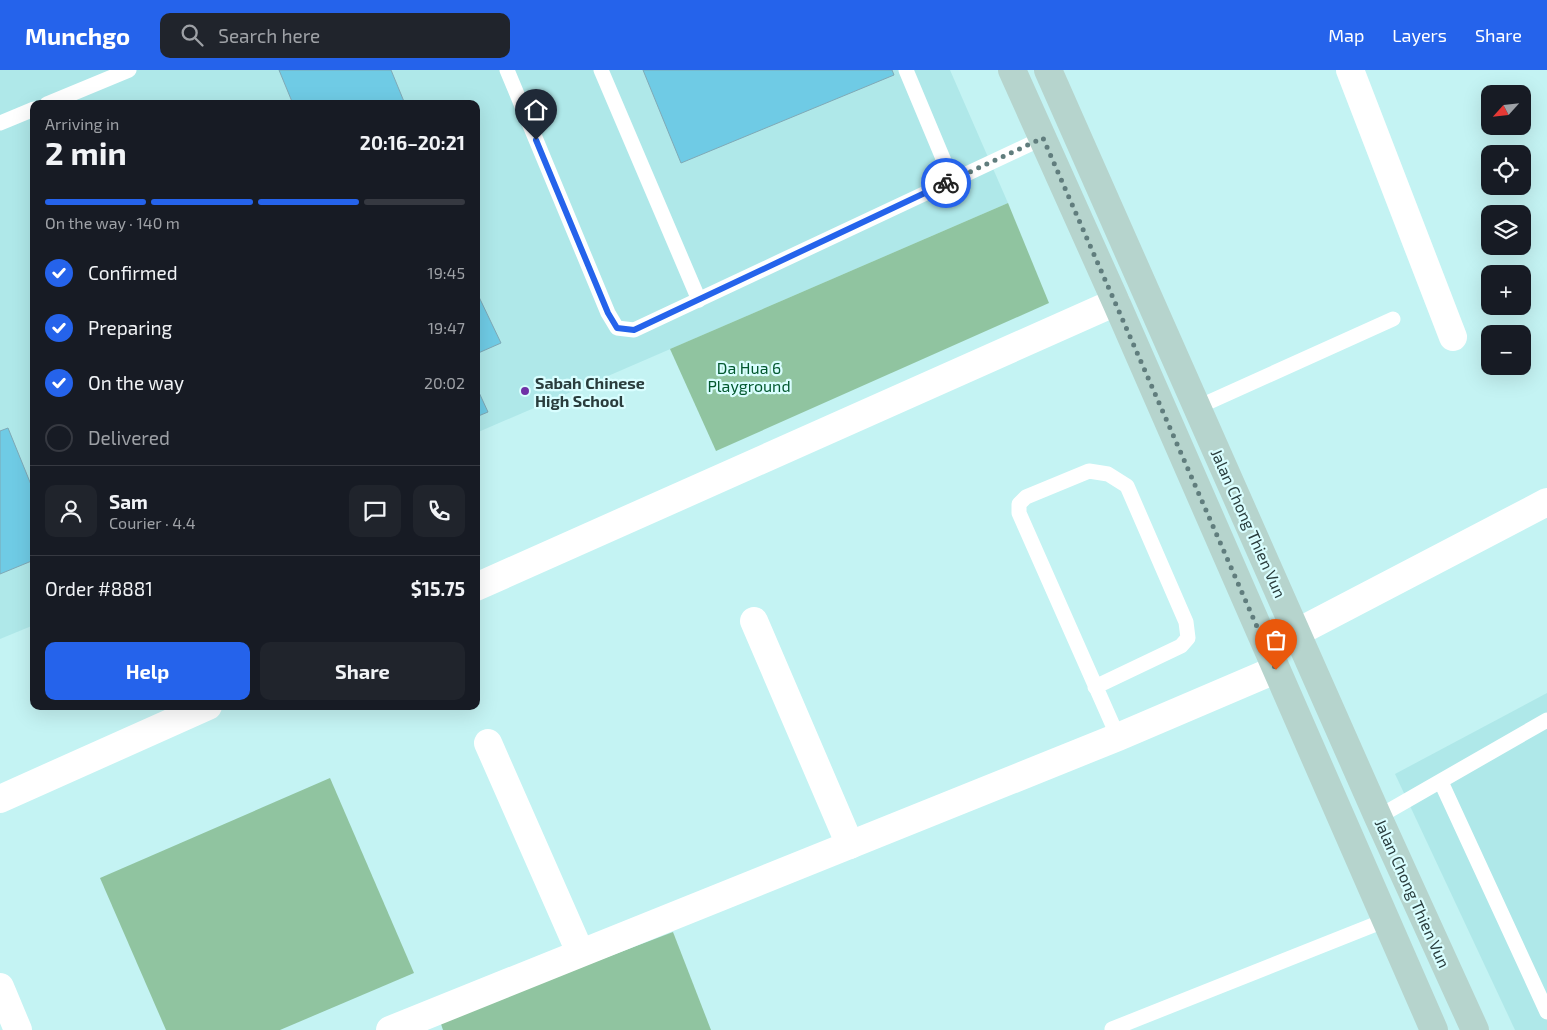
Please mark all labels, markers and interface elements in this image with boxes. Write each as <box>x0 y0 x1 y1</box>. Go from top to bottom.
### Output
search box <box>160 13 510 58</box>
text: Munchgo <box>25 21 130 50</box>
icon: search <box>178 21 206 49</box>
text: Search here <box>218 24 320 47</box>
text: Map <box>1328 24 1364 46</box>
text: Layers <box>1392 24 1447 46</box>
text: Share <box>1475 24 1522 46</box>
north arrow <box>1481 85 1531 135</box>
map controls <box>1481 85 1531 375</box>
pin <box>515 89 557 140</box>
icon: home <box>522 96 550 124</box>
text: Arriving in <box>45 114 119 133</box>
text: 20:16–20:21 <box>360 131 465 154</box>
text: 2 min <box>45 133 127 171</box>
button: locate <box>1481 145 1531 195</box>
courier <box>921 158 971 208</box>
icon: bike <box>932 169 960 197</box>
button: layers <box>1481 205 1531 255</box>
text: On the way · 140 m <box>45 213 180 232</box>
icon: check <box>45 259 73 287</box>
text: Confirmed <box>88 261 178 284</box>
text: 19:45 <box>427 263 465 282</box>
button: + <box>1481 265 1531 315</box>
icon: check <box>45 314 73 342</box>
text: Preparing <box>88 316 172 339</box>
text: 19:47 <box>428 318 465 337</box>
button: − <box>1481 325 1531 375</box>
park label: Da Hua 6 Playground <box>707 358 791 395</box>
icon: check <box>45 369 73 397</box>
text: On the way <box>88 371 184 394</box>
text: 20:02 <box>424 373 465 392</box>
place label: Sabah Chinese High School <box>535 373 645 410</box>
marker: Sabah Chinese High School <box>519 385 531 397</box>
text: Delivered <box>88 426 170 449</box>
street label: Jalan Chong Thien Vun <box>1208 446 1290 600</box>
button: person <box>45 485 97 537</box>
button: chat <box>349 485 401 537</box>
button: phone <box>413 485 465 537</box>
text: Sam <box>109 490 148 513</box>
text: Courier · 4.4 <box>109 513 196 532</box>
text: Order #8881 <box>45 577 153 600</box>
text: $15.75 <box>411 577 465 600</box>
pin <box>1255 619 1297 670</box>
icon: bag <box>1262 626 1290 654</box>
button: Help <box>45 642 250 700</box>
button: Share <box>260 642 465 700</box>
street label: Jalan Chong Thien Vun <box>1372 816 1454 970</box>

